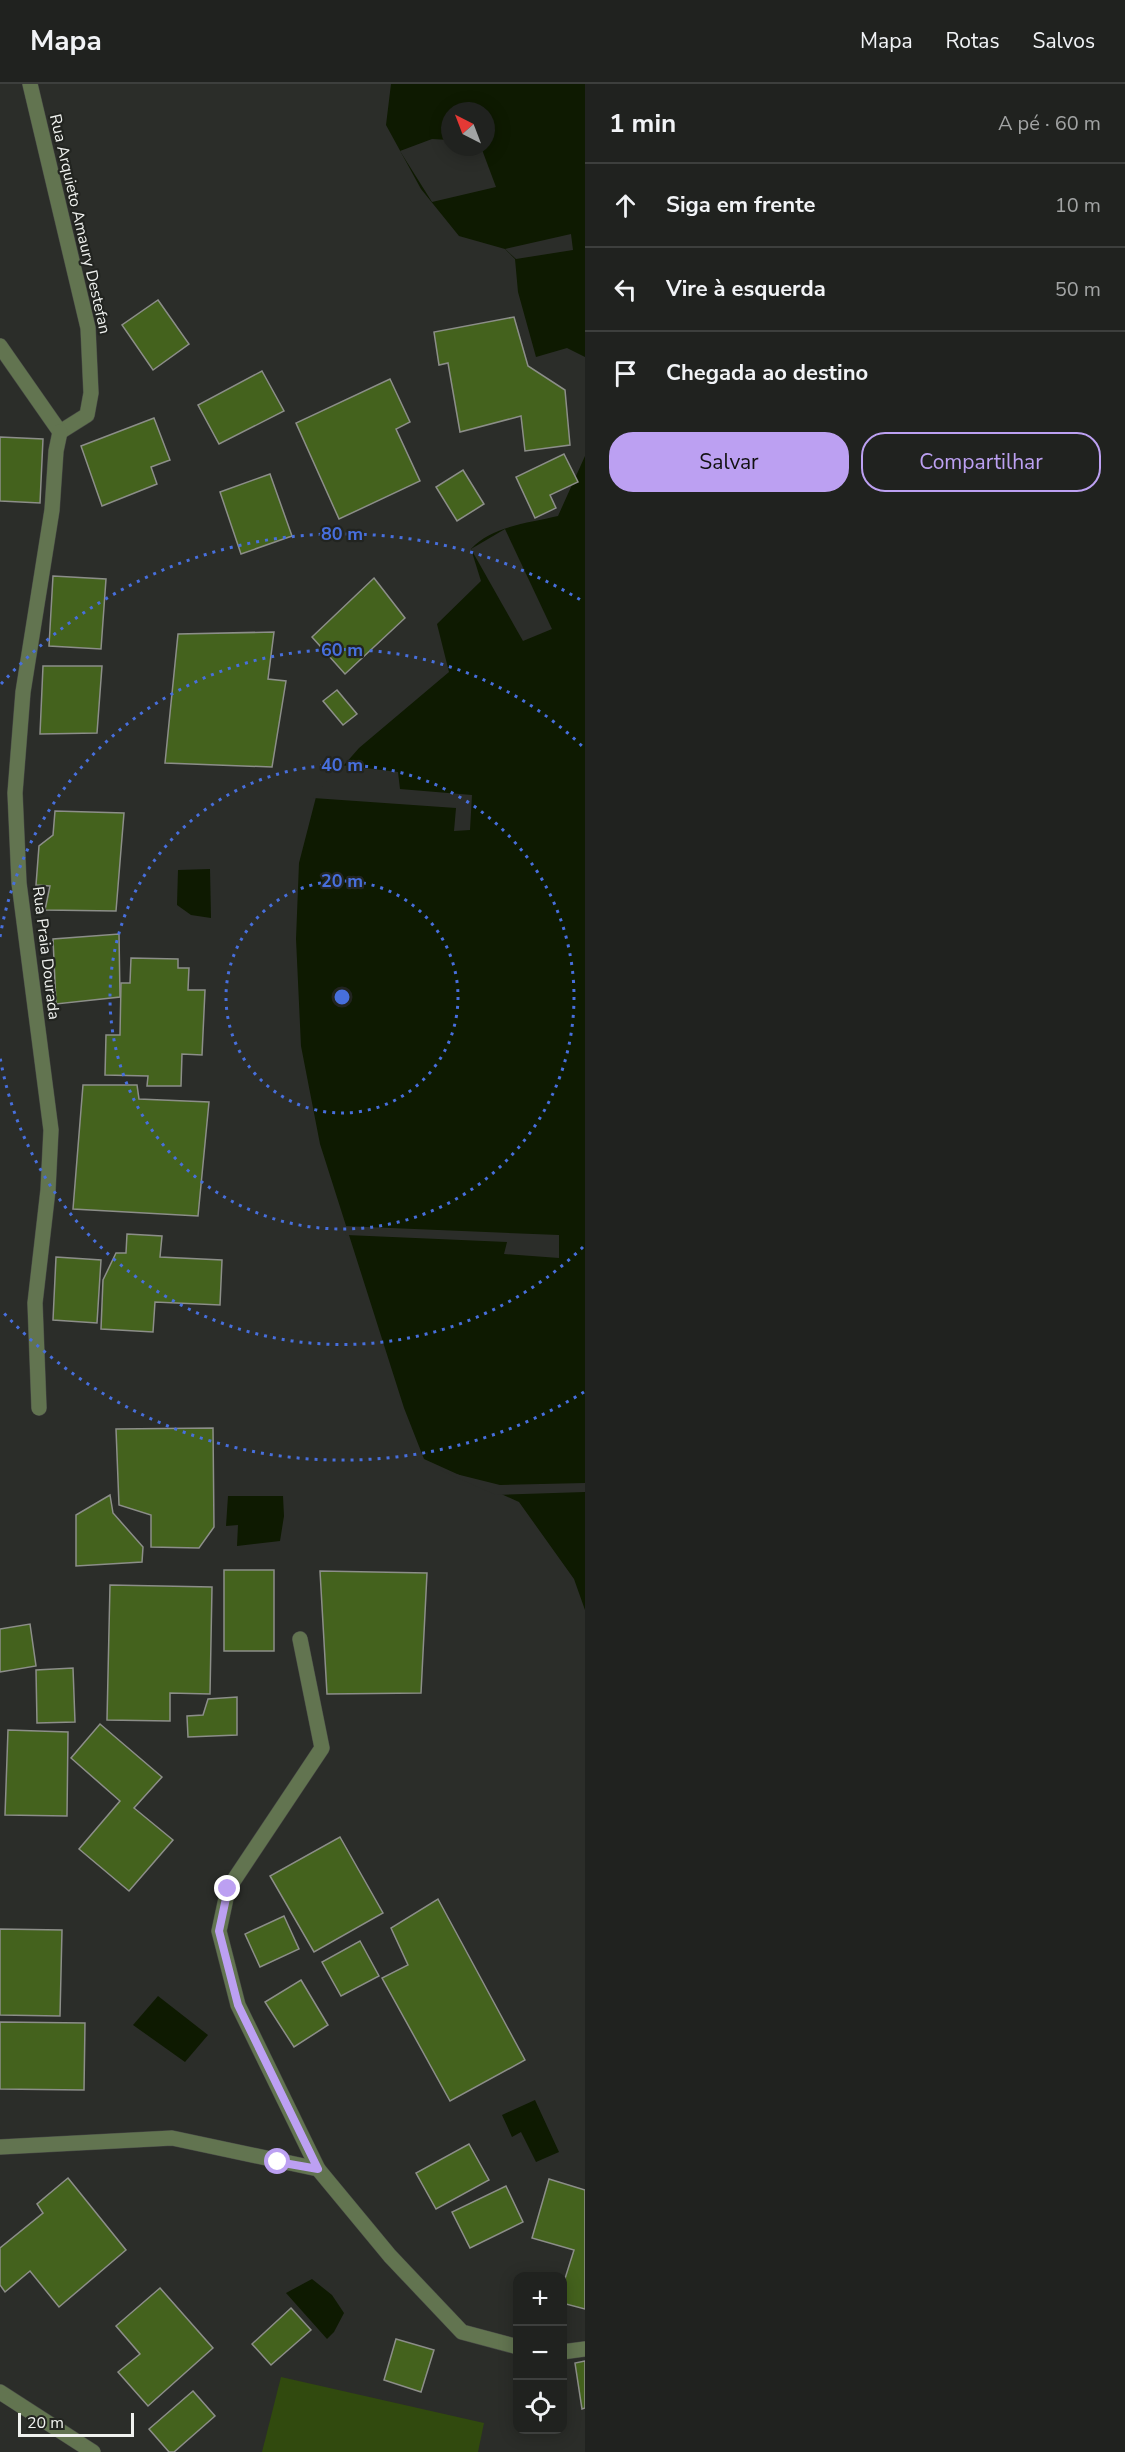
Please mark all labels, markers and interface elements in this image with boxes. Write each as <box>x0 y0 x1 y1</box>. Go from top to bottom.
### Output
text: Mapa <box>30 22 102 60</box>
text: Mapa <box>860 27 913 55</box>
text: Rotas <box>946 27 1000 55</box>
text: Salvos <box>1033 27 1095 55</box>
north arrow <box>441 102 495 156</box>
text: 1 min <box>609 106 676 141</box>
text: A pé · 60 m <box>998 110 1101 137</box>
street label: Rua Arquieto Amaury Destefan <box>44 112 116 336</box>
icon: ahead <box>609 189 642 222</box>
text: Siga em frente <box>666 190 815 220</box>
text: 10 m <box>1055 192 1101 219</box>
icon: left <box>609 273 642 306</box>
text: Vire à esquerda <box>666 274 826 304</box>
text: 50 m <box>1055 276 1101 303</box>
icon: arrive <box>609 357 642 390</box>
text: Chegada ao destino <box>666 358 868 388</box>
button: Salvar <box>609 432 849 492</box>
button: Compartilhar <box>861 432 1101 492</box>
text: 80 m <box>321 522 363 546</box>
text: 60 m <box>321 638 363 662</box>
text: 40 m <box>321 753 363 777</box>
text: 20 m <box>321 869 363 893</box>
street label: Rua Praia Dourada <box>27 885 65 1021</box>
centre of rings <box>332 987 352 1007</box>
route end <box>214 1875 240 1901</box>
route start <box>264 2148 290 2174</box>
map controls <box>513 2272 567 2434</box>
button: + <box>513 2272 567 2326</box>
button: − <box>513 2326 567 2380</box>
button: locate <box>513 2380 567 2434</box>
scale bar <box>18 2410 134 2438</box>
text: 20 m <box>27 2412 64 2434</box>

